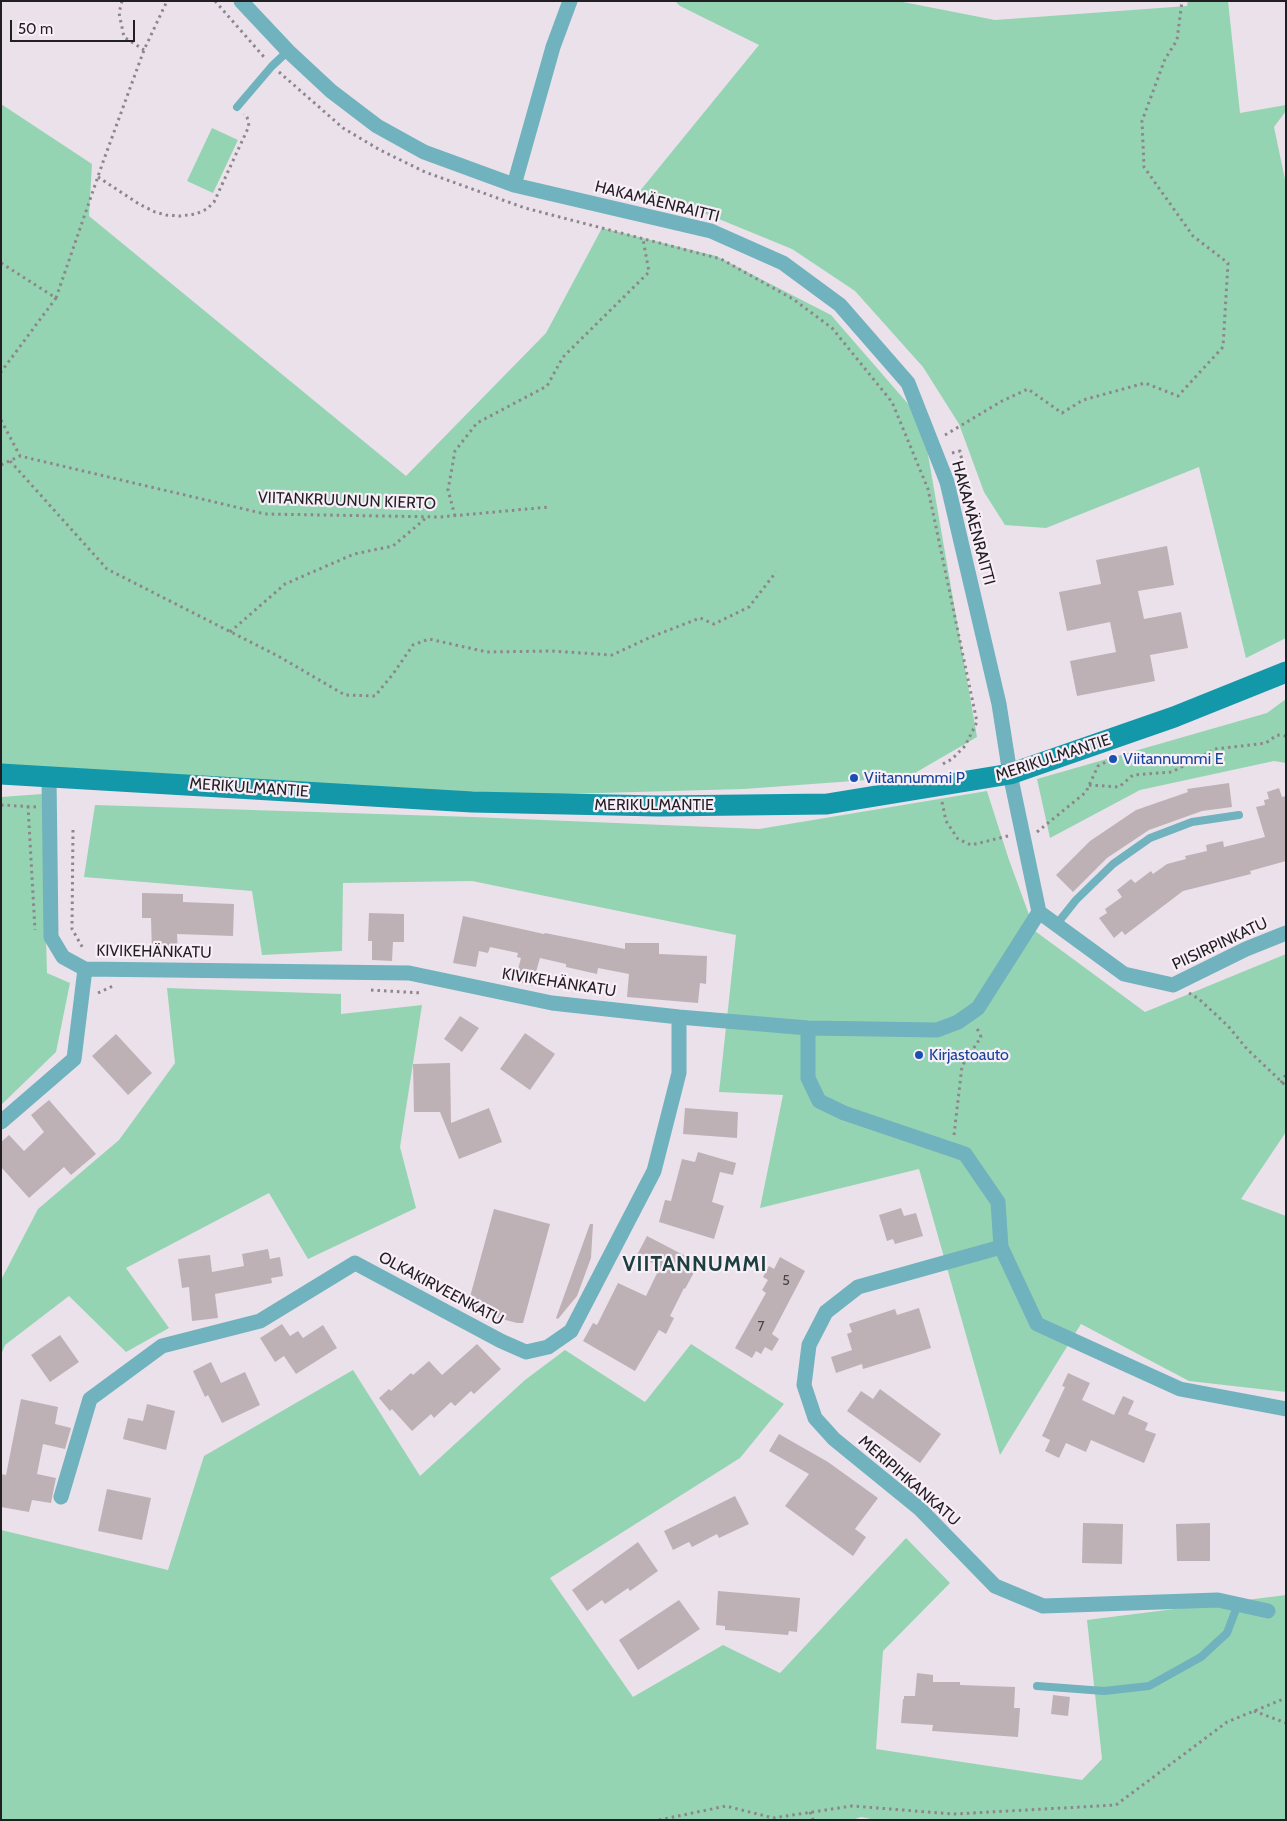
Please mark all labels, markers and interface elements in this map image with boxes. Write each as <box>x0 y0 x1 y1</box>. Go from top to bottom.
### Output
scale bar <box>12 10 138 42</box>
text: 50 m <box>18 20 53 38</box>
street label: HAKAMÄENRAITTI <box>593 177 721 227</box>
street label: HAKAMÄENRAITTI <box>947 459 999 587</box>
street label: VIITANKRUUNUN KIERTO <box>258 488 436 514</box>
street label: MERIKULMANTIE <box>993 730 1113 786</box>
place label: Viitannummi E <box>1123 749 1224 769</box>
marker: Viitannummi E <box>1107 753 1119 765</box>
place label: Viitannummi P <box>864 768 965 788</box>
marker: Viitannummi P <box>848 772 860 784</box>
street label: MERIKULMANTIE <box>189 774 309 802</box>
street label: MERIKULMANTIE <box>594 795 714 815</box>
street label: PIISIRPINKATU <box>1169 914 1271 974</box>
street label: KIVIKEHÄNKATU <box>96 941 212 963</box>
street label: KIVIKEHÄNKATU <box>500 964 618 1002</box>
place label: Kirjastoauto <box>929 1045 1009 1065</box>
marker: Kirjastoauto <box>913 1049 925 1061</box>
street label: OLKAKIRVEENKATU <box>375 1248 507 1330</box>
district label: VIITANNUMMI <box>621 1252 769 1278</box>
house number: 5 <box>782 1273 790 1289</box>
house number: 7 <box>757 1319 765 1335</box>
street label: MERIPIHKANKATU <box>854 1432 964 1530</box>

